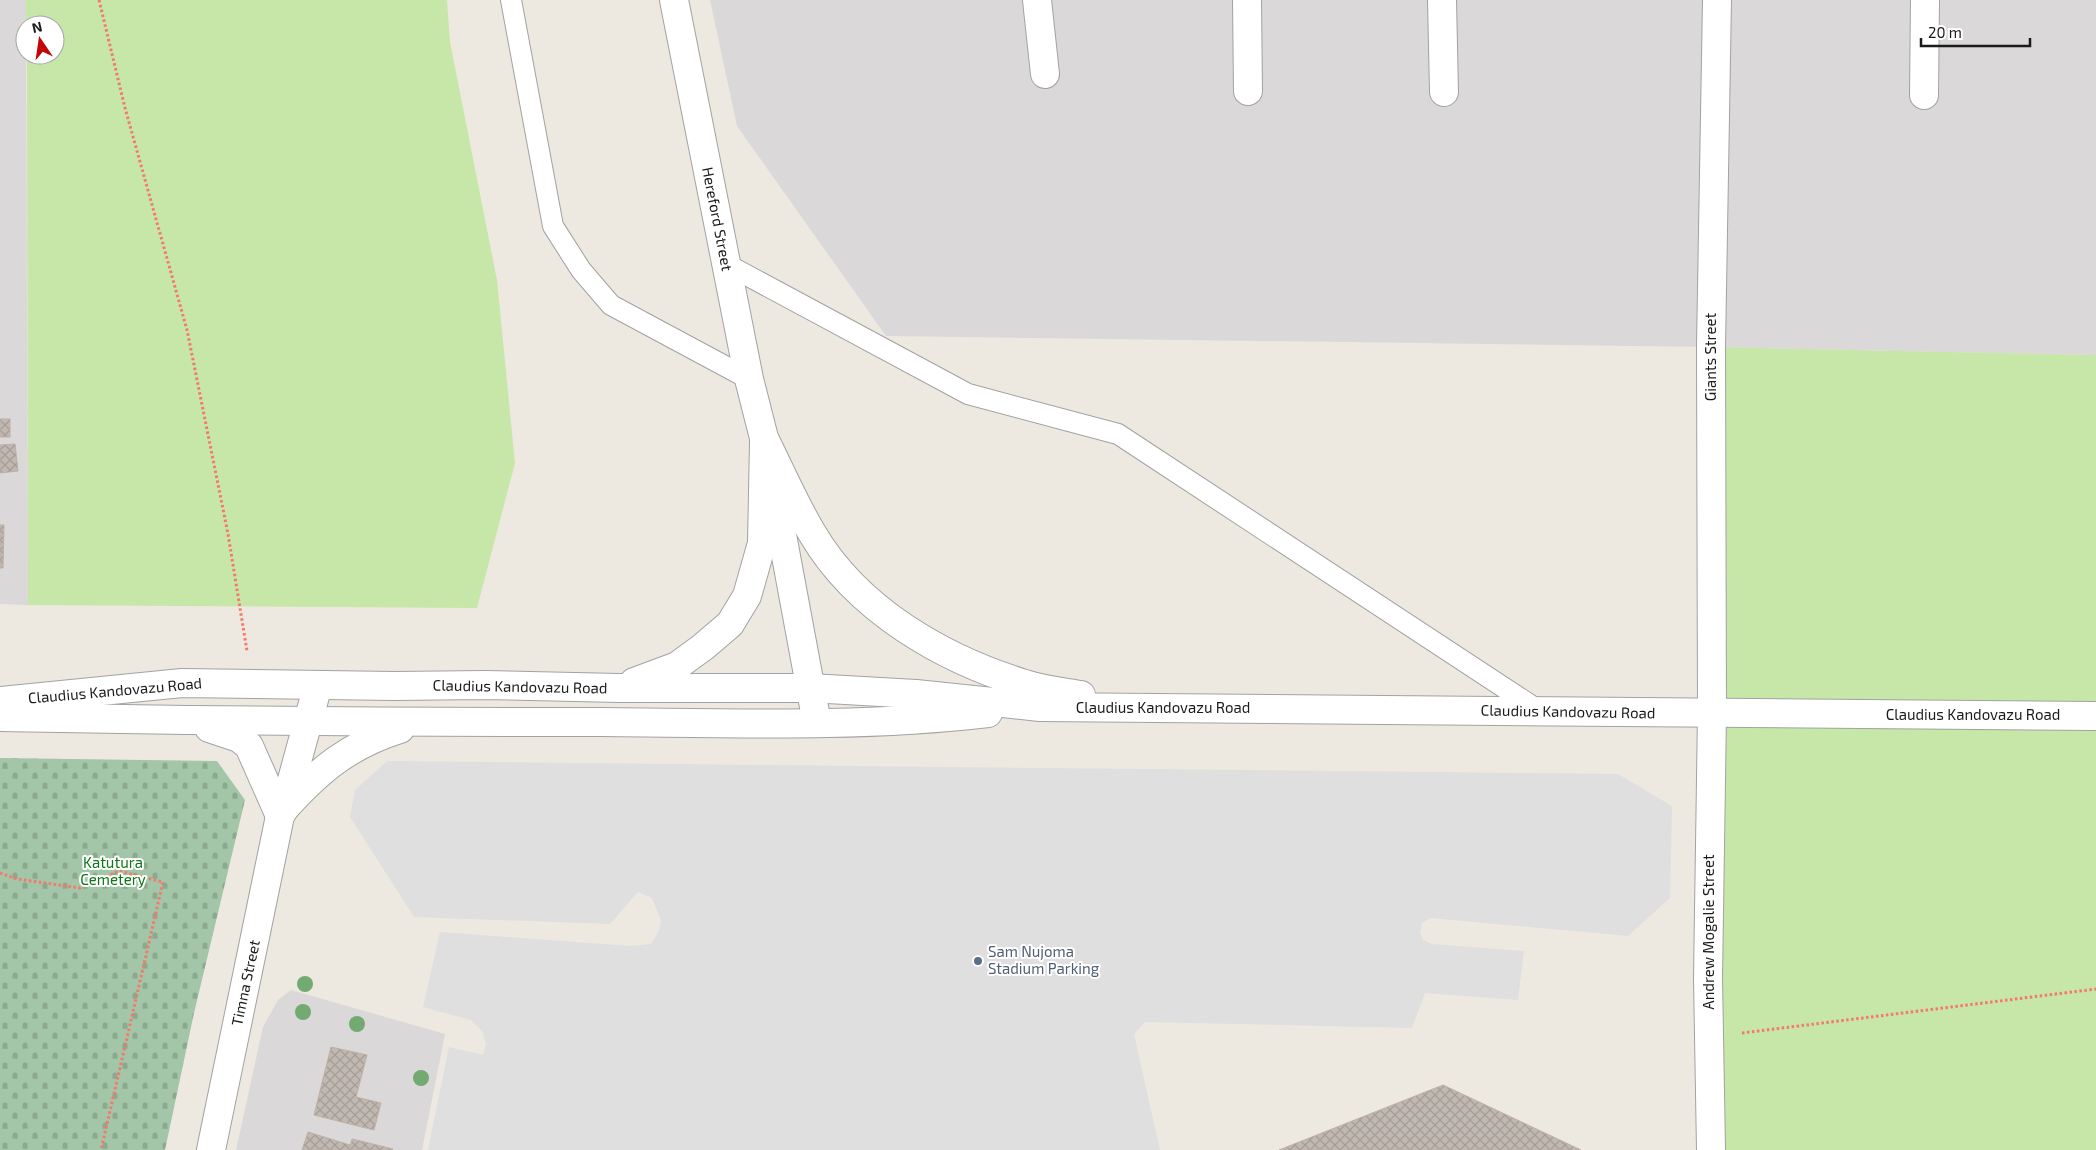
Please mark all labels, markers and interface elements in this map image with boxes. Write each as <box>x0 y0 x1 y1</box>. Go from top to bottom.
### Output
north arrow <box>15 15 65 65</box>
scale bar <box>1921 15 2030 47</box>
text: N <box>30 17 44 36</box>
text: 20 m <box>1928 23 1962 41</box>
street label: Hereford Street <box>699 165 737 273</box>
street label: Giants Street <box>1701 312 1719 401</box>
street label: Claudius Kandovazu Road <box>27 673 203 707</box>
street label: Claudius Kandovazu Road <box>433 675 607 697</box>
street label: Claudius Kandovazu Road <box>1076 698 1250 716</box>
street label: Claudius Kandovazu Road <box>1481 700 1655 722</box>
street label: Claudius Kandovazu Road <box>1886 705 2060 723</box>
park label: Katutura Cemetery <box>80 853 146 888</box>
street label: Andrew Mogalie Street <box>1699 854 1717 1010</box>
street label: Timna Street <box>227 938 263 1027</box>
place label: Sam Nujoma Stadium Parking <box>988 942 1100 977</box>
marker: Sam Nujoma Stadium Parking <box>972 955 984 967</box>

